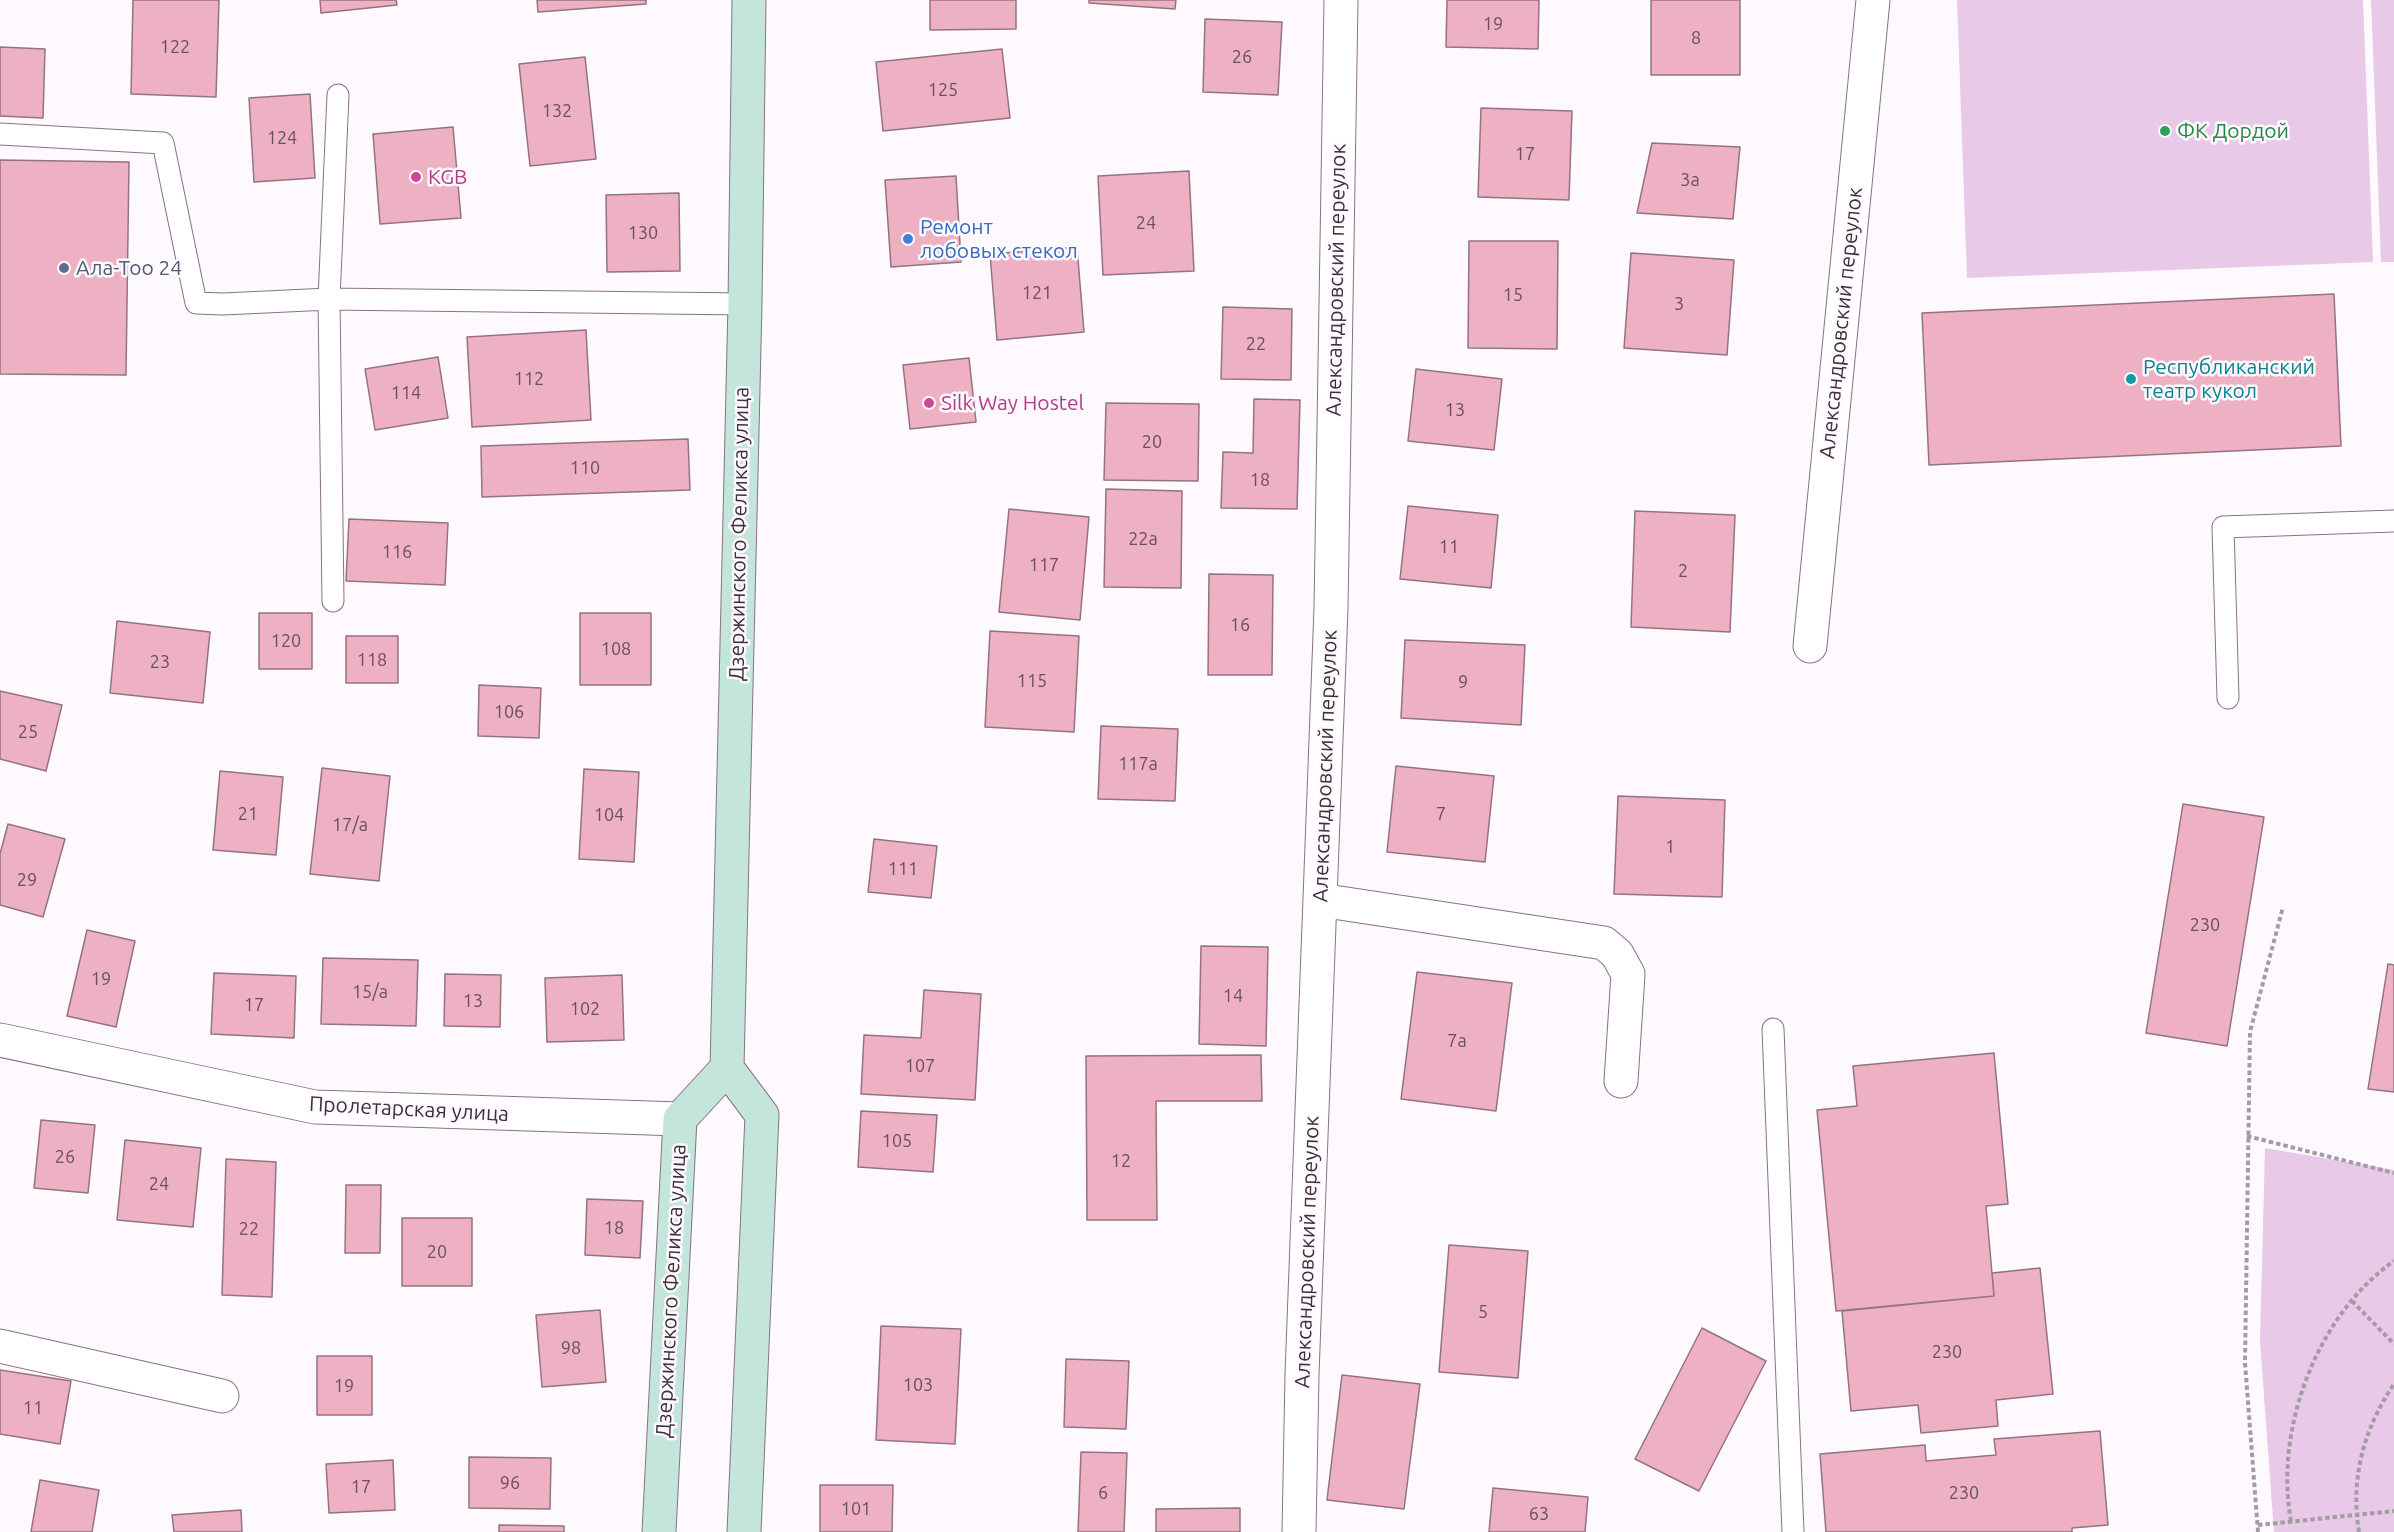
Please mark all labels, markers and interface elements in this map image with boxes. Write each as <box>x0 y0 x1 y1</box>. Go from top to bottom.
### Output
house number: 19 <box>1483 13 1503 35</box>
house number: 8 <box>1691 27 1701 49</box>
house number: 122 <box>160 36 190 58</box>
house number: 26 <box>1232 46 1252 68</box>
house number: 125 <box>928 79 958 101</box>
house number: 132 <box>542 100 572 122</box>
place label: ФК Дордой <box>2177 118 2289 144</box>
marker: ФК Дордой <box>2158 124 2172 138</box>
house number: 124 <box>267 127 297 149</box>
street label: Александровский переулок <box>1321 143 1351 417</box>
house number: 17 <box>1515 143 1535 165</box>
place label: KGB <box>428 164 467 190</box>
house number: 3а <box>1680 169 1700 191</box>
marker: KGB <box>409 170 423 184</box>
street label: Александровский переулок <box>1814 186 1868 460</box>
house number: 24 <box>1136 212 1156 234</box>
place label: Ремонт лобовых стекол <box>920 214 1078 264</box>
house number: 130 <box>628 222 658 244</box>
marker: Ремонт лобовых стекол <box>901 232 915 246</box>
place label: Ала-Тоо 24 <box>76 255 182 281</box>
marker: Ала-Тоо 24 <box>57 261 71 275</box>
house number: 121 <box>1022 282 1052 304</box>
house number: 15 <box>1503 284 1523 306</box>
house number: 3 <box>1674 293 1684 315</box>
house number: 22 <box>1246 333 1266 355</box>
place label: Республиканский театр кукол <box>2143 354 2315 404</box>
house number: 112 <box>514 368 544 390</box>
marker: Республиканский театр кукол <box>2124 372 2138 386</box>
house number: 114 <box>391 382 421 404</box>
street label: Дзержинского Феликса улица <box>724 387 754 681</box>
place label: Silk Way Hostel <box>941 390 1084 416</box>
marker: Silk Way Hostel <box>922 396 936 410</box>
house number: 13 <box>1445 399 1465 421</box>
house number: 20 <box>1142 431 1162 453</box>
house number: 110 <box>570 457 600 479</box>
house number: 18 <box>1250 469 1270 491</box>
house number: 22а <box>1128 528 1158 550</box>
house number: 11 <box>1439 536 1459 558</box>
house number: 116 <box>382 541 412 563</box>
house number: 117 <box>1029 554 1059 576</box>
house number: 2 <box>1678 560 1688 582</box>
house number: 16 <box>1230 614 1250 636</box>
street label: Александровский переулок <box>1308 629 1342 903</box>
house number: 120 <box>271 630 301 652</box>
house number: 108 <box>601 638 631 660</box>
house number: 118 <box>357 649 387 671</box>
house number: 23 <box>150 651 170 673</box>
house number: 115 <box>1017 670 1047 692</box>
house number: 9 <box>1458 671 1468 693</box>
house number: 106 <box>494 701 524 723</box>
house number: 25 <box>18 721 38 743</box>
house number: 117а <box>1118 753 1158 775</box>
house number: 21 <box>238 803 258 825</box>
house number: 7 <box>1436 803 1446 825</box>
house number: 104 <box>594 804 624 826</box>
house number: 17/а <box>332 814 368 836</box>
house number: 1 <box>1665 836 1675 858</box>
house number: 111 <box>888 858 918 880</box>
house number: 29 <box>17 869 37 891</box>
house number: 230 <box>2190 914 2220 936</box>
house number: 19 <box>91 968 111 990</box>
house number: 15/а <box>352 981 388 1003</box>
house number: 14 <box>1223 985 1243 1007</box>
house number: 13 <box>463 990 483 1012</box>
house number: 17 <box>244 994 264 1016</box>
house number: 102 <box>570 998 600 1020</box>
house number: 7а <box>1447 1030 1467 1052</box>
house number: 107 <box>905 1055 935 1077</box>
street label: Пролетарская улица <box>308 1091 510 1127</box>
street label: Александровский переулок <box>1290 1115 1324 1389</box>
house number: 105 <box>882 1130 912 1152</box>
street label: Дзержинского Феликса улица <box>651 1143 691 1439</box>
house number: 26 <box>55 1146 75 1168</box>
house number: 12 <box>1111 1150 1131 1172</box>
house number: 24 <box>149 1173 169 1195</box>
house number: 18 <box>604 1217 624 1239</box>
house number: 22 <box>239 1218 259 1240</box>
house number: 20 <box>427 1241 447 1263</box>
house number: 5 <box>1478 1301 1488 1323</box>
house number: 98 <box>561 1337 581 1359</box>
house number: 230 <box>1932 1341 1962 1363</box>
house number: 103 <box>903 1374 933 1396</box>
house number: 19 <box>334 1375 354 1397</box>
house number: 11 <box>23 1397 43 1419</box>
house number: 96 <box>500 1472 520 1494</box>
house number: 17 <box>351 1476 371 1498</box>
house number: 6 <box>1098 1482 1108 1504</box>
house number: 230 <box>1949 1482 1979 1504</box>
house number: 101 <box>841 1498 871 1520</box>
house number: 63 <box>1529 1503 1549 1525</box>

